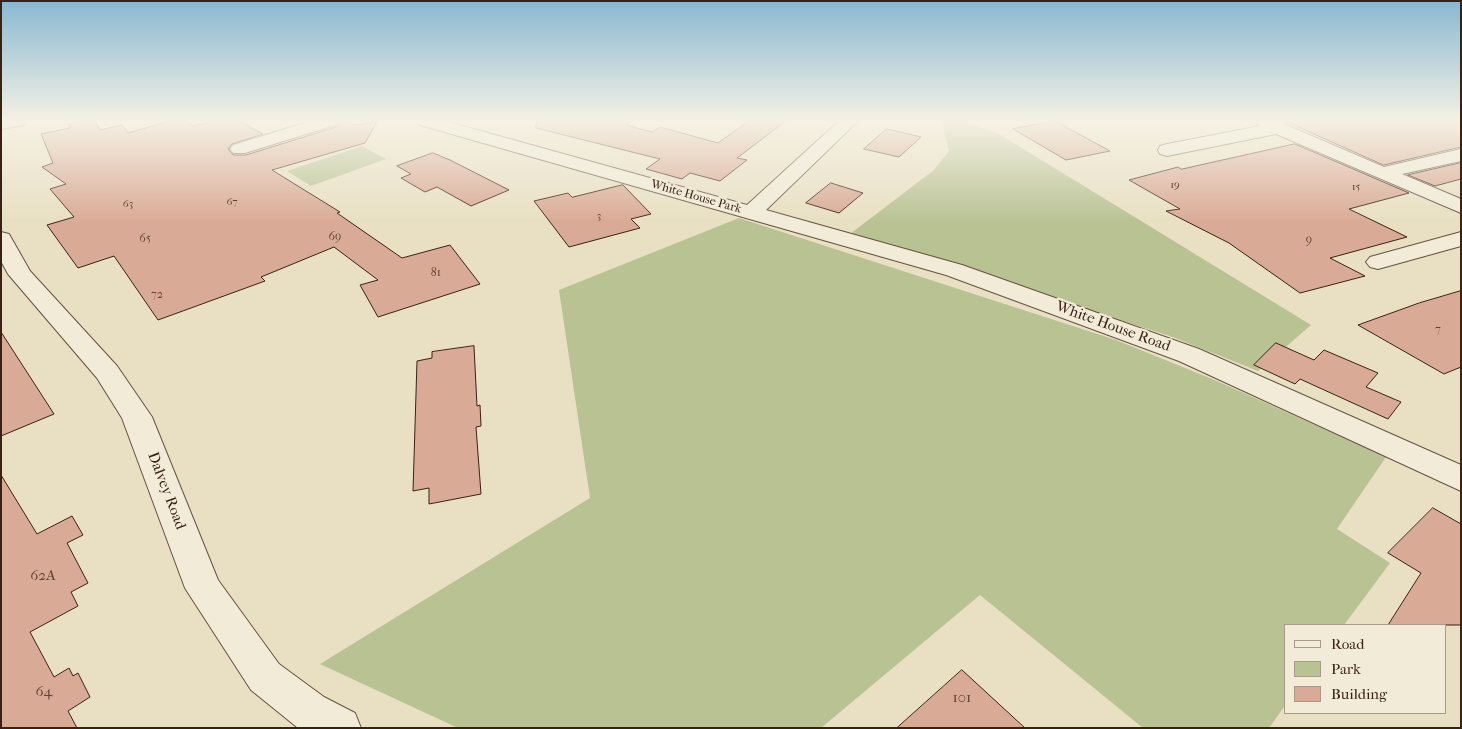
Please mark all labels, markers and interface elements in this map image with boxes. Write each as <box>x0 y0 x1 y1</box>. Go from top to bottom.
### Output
street label: White House Park <box>649 177 743 217</box>
house number: 19 <box>1170 178 1180 192</box>
house number: 15 <box>1352 180 1360 194</box>
house number: 67 <box>226 195 238 209</box>
house number: 63 <box>123 197 133 211</box>
house number: 3 <box>597 209 601 223</box>
house number: 69 <box>329 230 341 244</box>
house number: 65 <box>139 232 151 246</box>
house number: 9 <box>1306 233 1312 247</box>
house number: 81 <box>431 266 441 280</box>
house number: 72 <box>151 288 163 302</box>
street label: White House Road <box>1053 298 1173 356</box>
house number: 7 <box>1435 323 1441 337</box>
street label: Dalvey Road <box>143 450 189 532</box>
house number: 62A <box>30 567 56 585</box>
legend <box>1284 624 1447 714</box>
text: Road <box>1331 635 1364 653</box>
text: Park <box>1331 660 1361 678</box>
house number: 64 <box>36 683 52 701</box>
text: Building <box>1331 685 1387 703</box>
house number: 101 <box>953 689 971 707</box>

